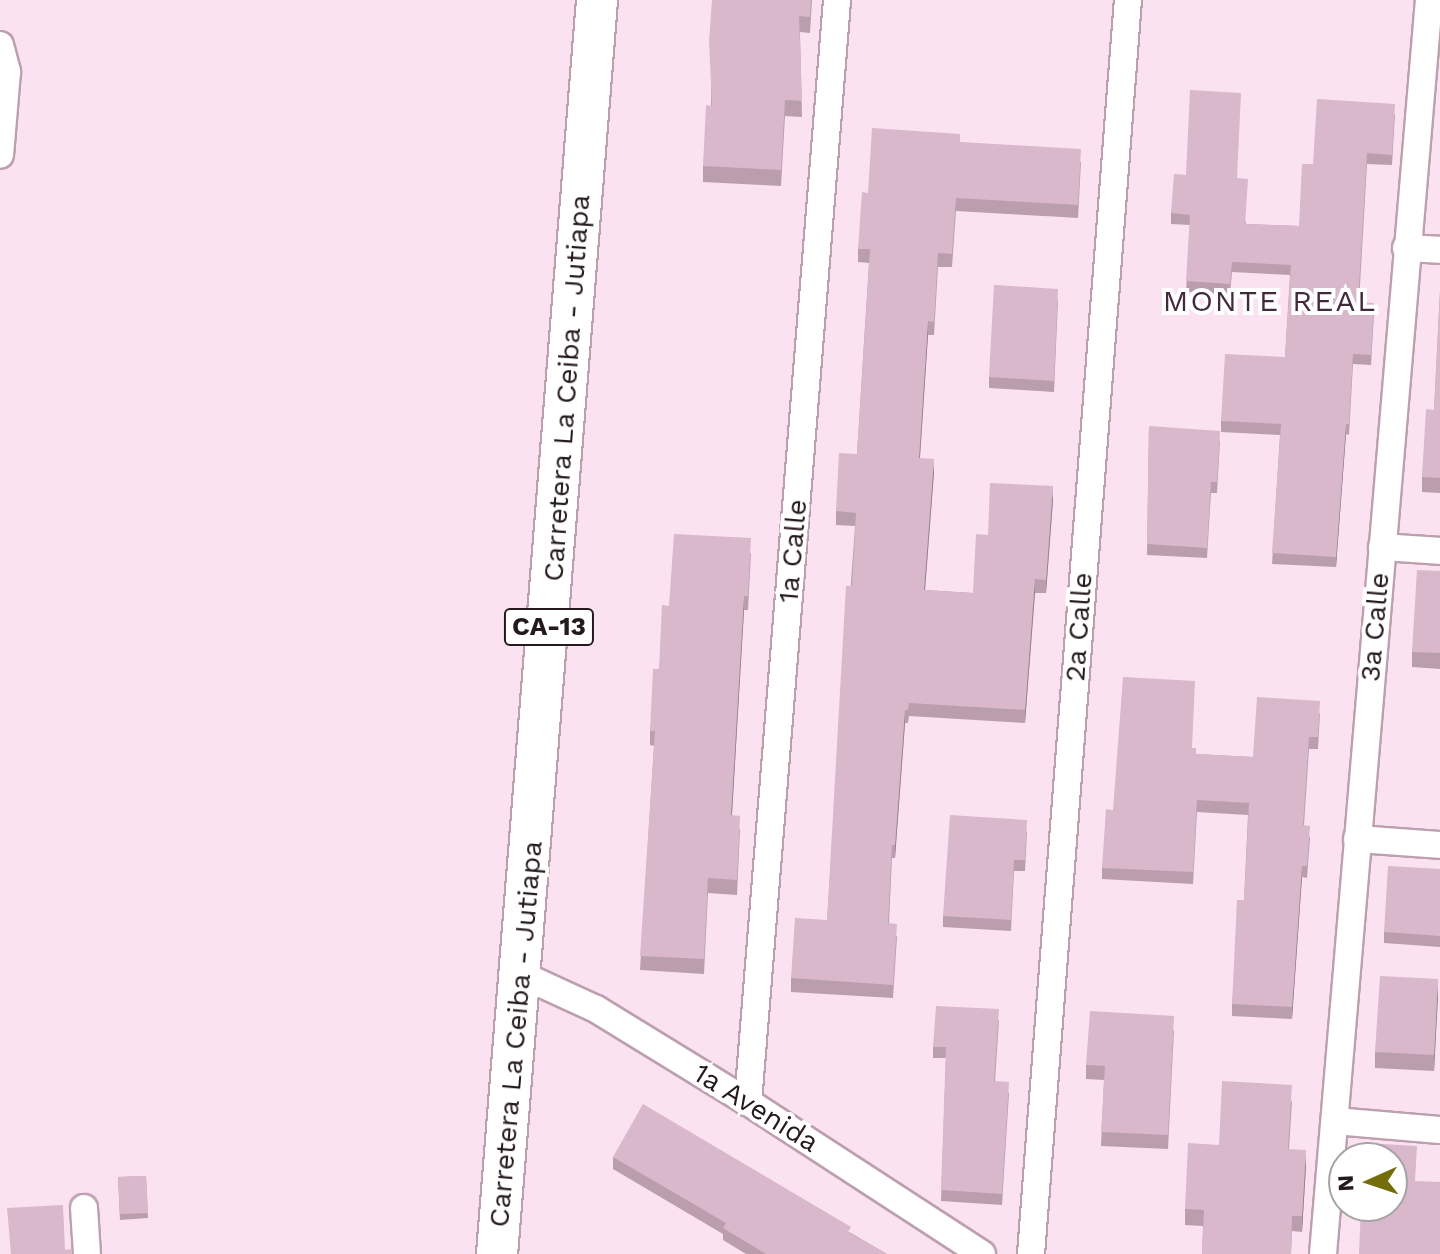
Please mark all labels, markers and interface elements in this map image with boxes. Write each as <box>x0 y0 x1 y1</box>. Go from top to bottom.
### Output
street label: Carretera La Ceiba - Jutiapa <box>537 192 597 584</box>
district label: MONTE REAL <box>1163 283 1377 319</box>
street label: 1a Calle <box>772 497 814 605</box>
street label: 2a Calle <box>1058 571 1100 683</box>
street label: 3a Calle <box>1353 571 1397 683</box>
road number: CA-13 <box>503 605 595 649</box>
street label: Carretera La Ceiba - Jutiapa <box>482 838 550 1230</box>
street label: 1a Avenida <box>687 1056 825 1160</box>
north arrow <box>1328 1142 1408 1222</box>
text: N <box>1333 1174 1358 1192</box>

